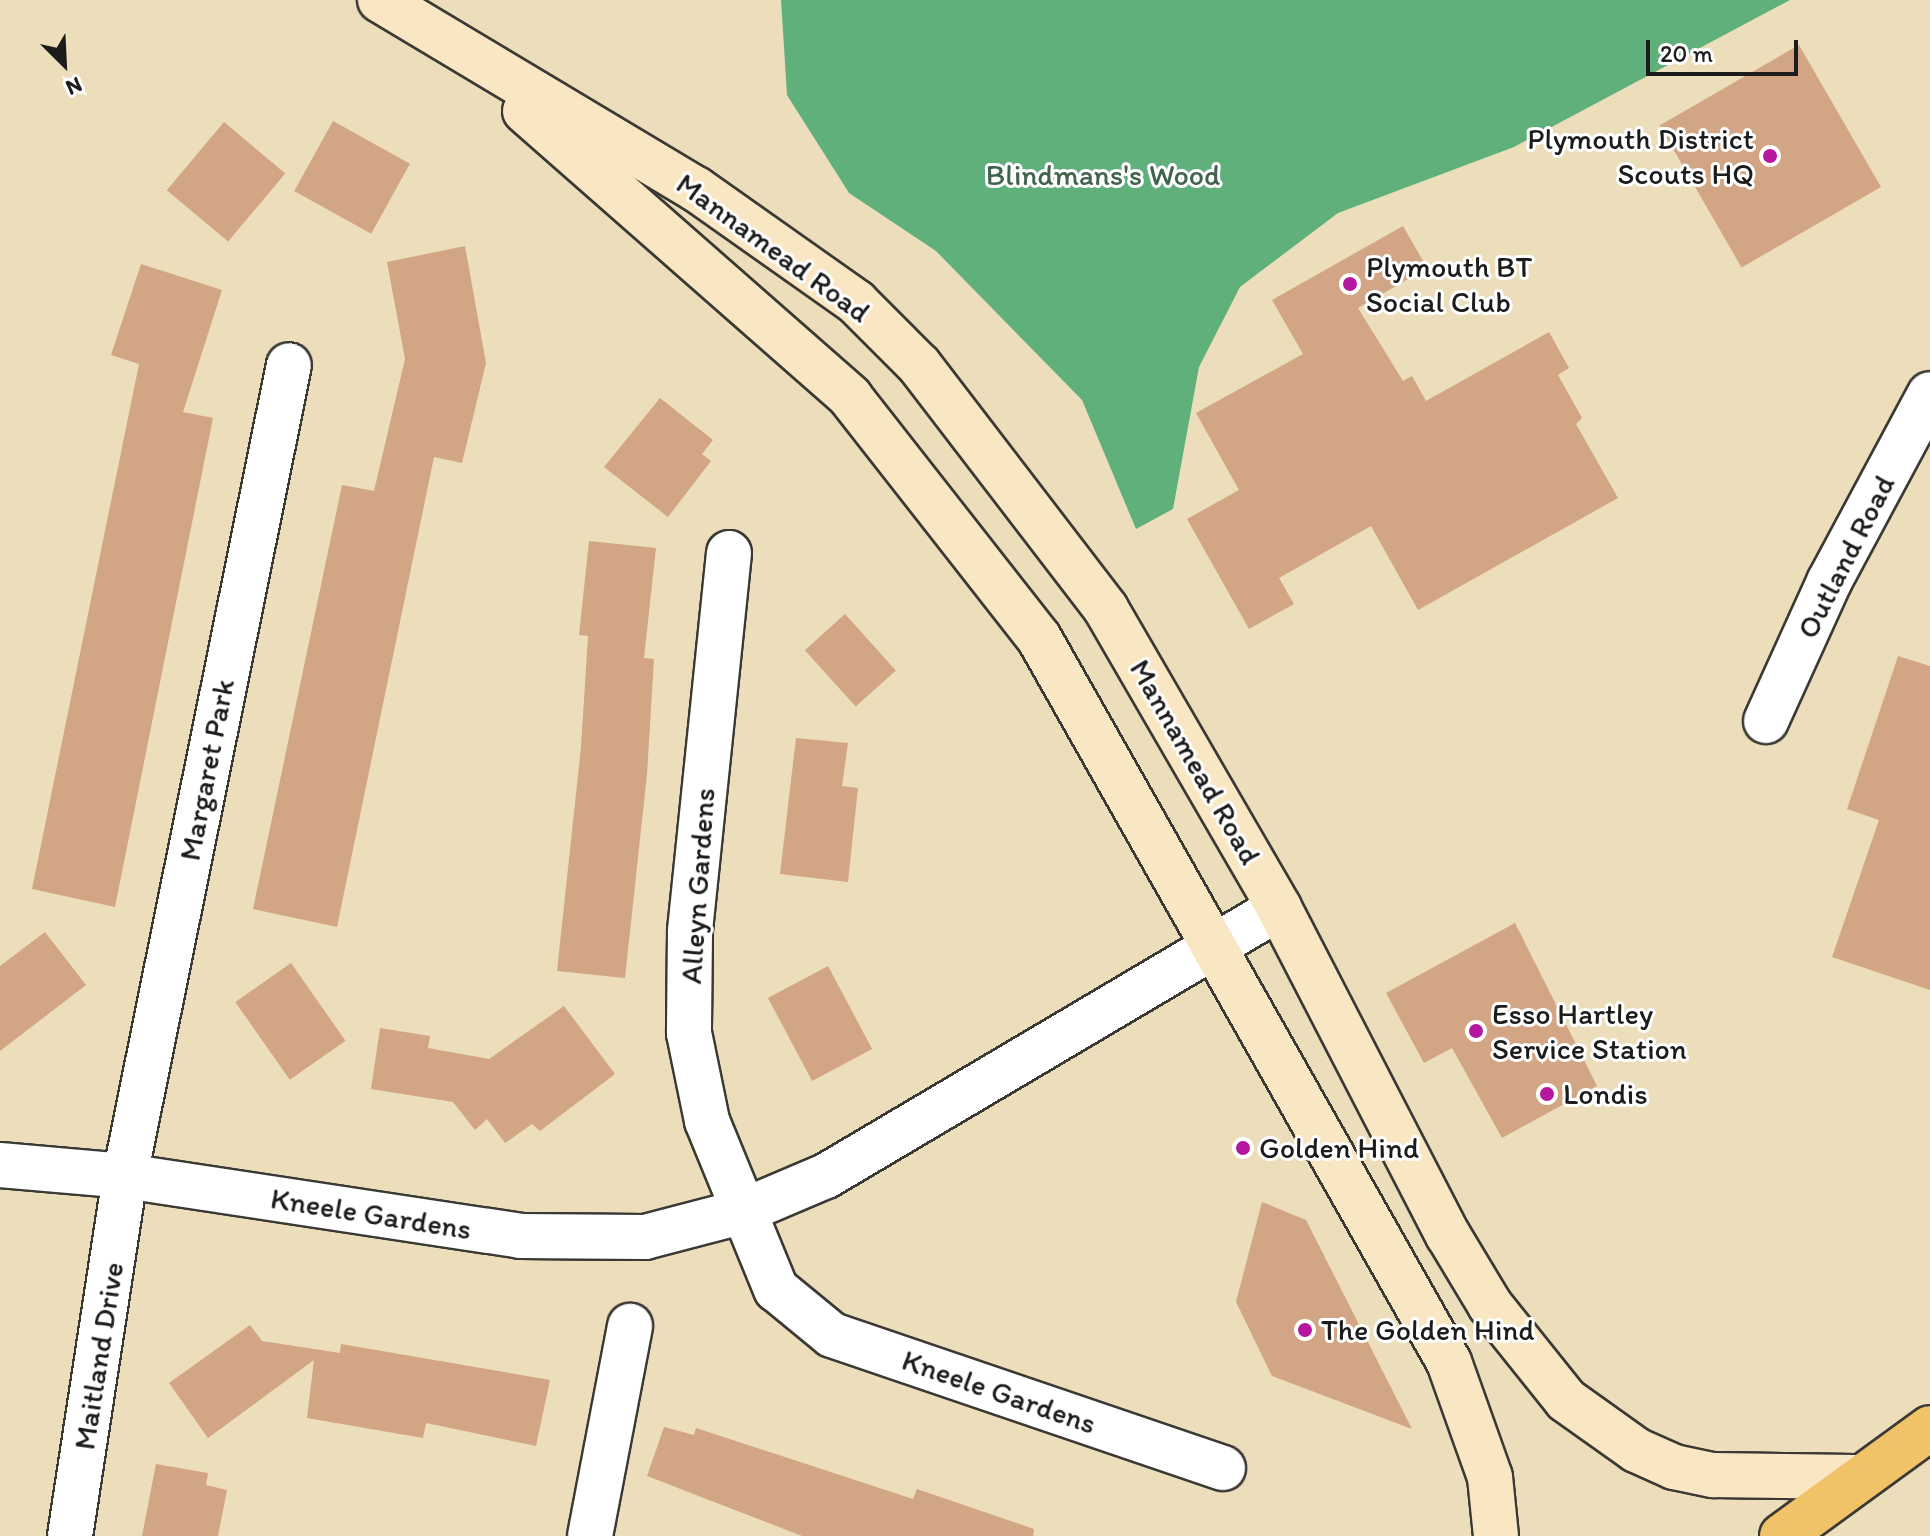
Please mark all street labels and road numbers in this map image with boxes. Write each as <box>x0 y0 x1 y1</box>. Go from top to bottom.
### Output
street label: Mannamead Road <box>669 166 877 330</box>
street label: Outland Road <box>1790 470 1902 644</box>
street label: Mannamead Road <box>1122 653 1268 871</box>
street label: Margaret Park <box>172 676 242 864</box>
street label: Alleyn Gardens <box>673 786 723 986</box>
street label: Kneele Gardens <box>268 1180 474 1248</box>
street label: Maitland Drive <box>66 1259 132 1453</box>
street label: Kneele Gardens <box>897 1342 1101 1442</box>

